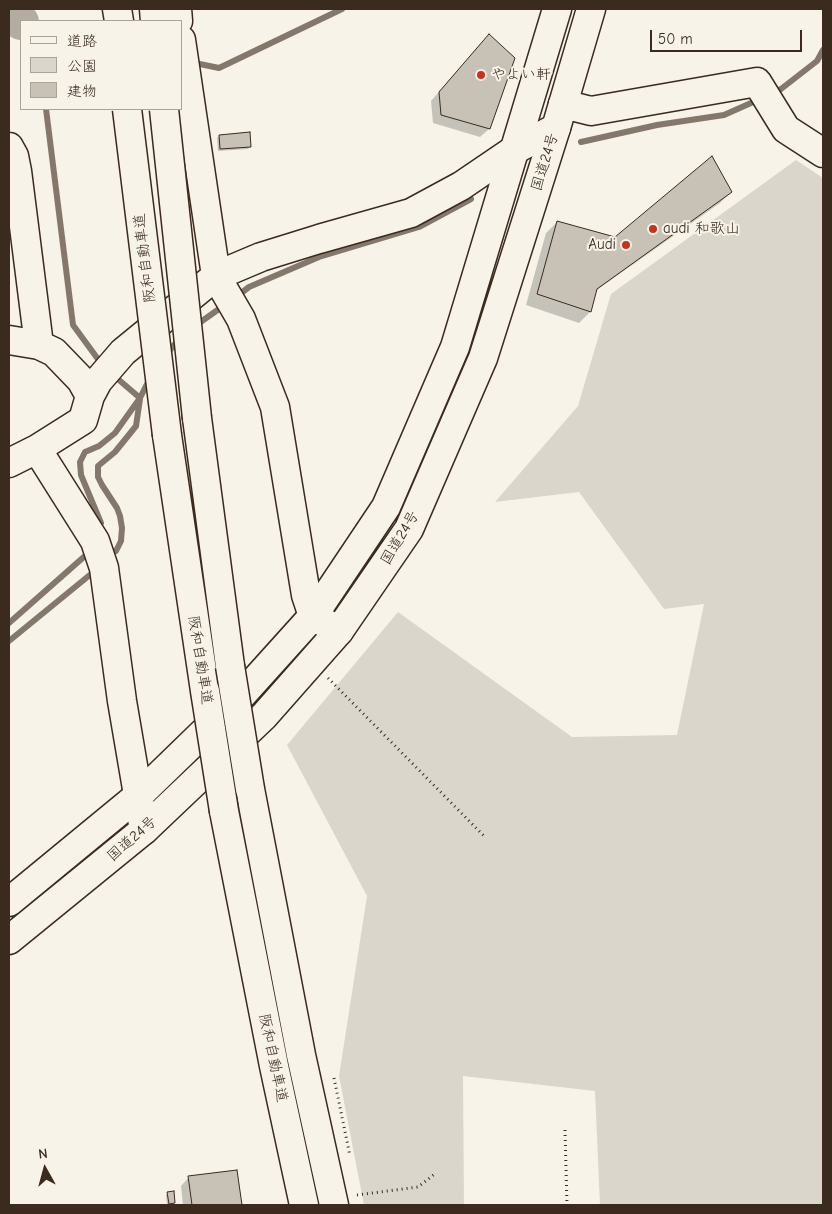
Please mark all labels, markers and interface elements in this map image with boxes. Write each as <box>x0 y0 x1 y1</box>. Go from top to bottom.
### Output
legend <box>20 20 182 110</box>
scale bar <box>652 20 804 52</box>
text: 50 m <box>658 30 693 48</box>
text: 道路 <box>67 32 97 50</box>
text: 公園 <box>67 57 97 75</box>
place label: やよい軒 <box>491 66 551 84</box>
marker: やよい軒 <box>475 69 487 81</box>
text: 建物 <box>67 82 97 100</box>
street label: 国道24号 <box>528 131 562 193</box>
street label: 阪和自動車道 <box>131 212 159 304</box>
place label: audi 和歌山 <box>663 220 740 238</box>
marker: audi 和歌山 <box>647 223 659 235</box>
place label: Audi <box>588 236 616 254</box>
marker: Audi <box>620 239 632 251</box>
street label: 国道24号 <box>377 508 423 568</box>
street label: 阪和自動車道 <box>184 614 216 706</box>
street label: 国道24号 <box>103 813 161 865</box>
street label: 阪和自動車道 <box>255 1012 291 1104</box>
north arrow <box>20 1144 70 1194</box>
text: N <box>38 1145 49 1163</box>

